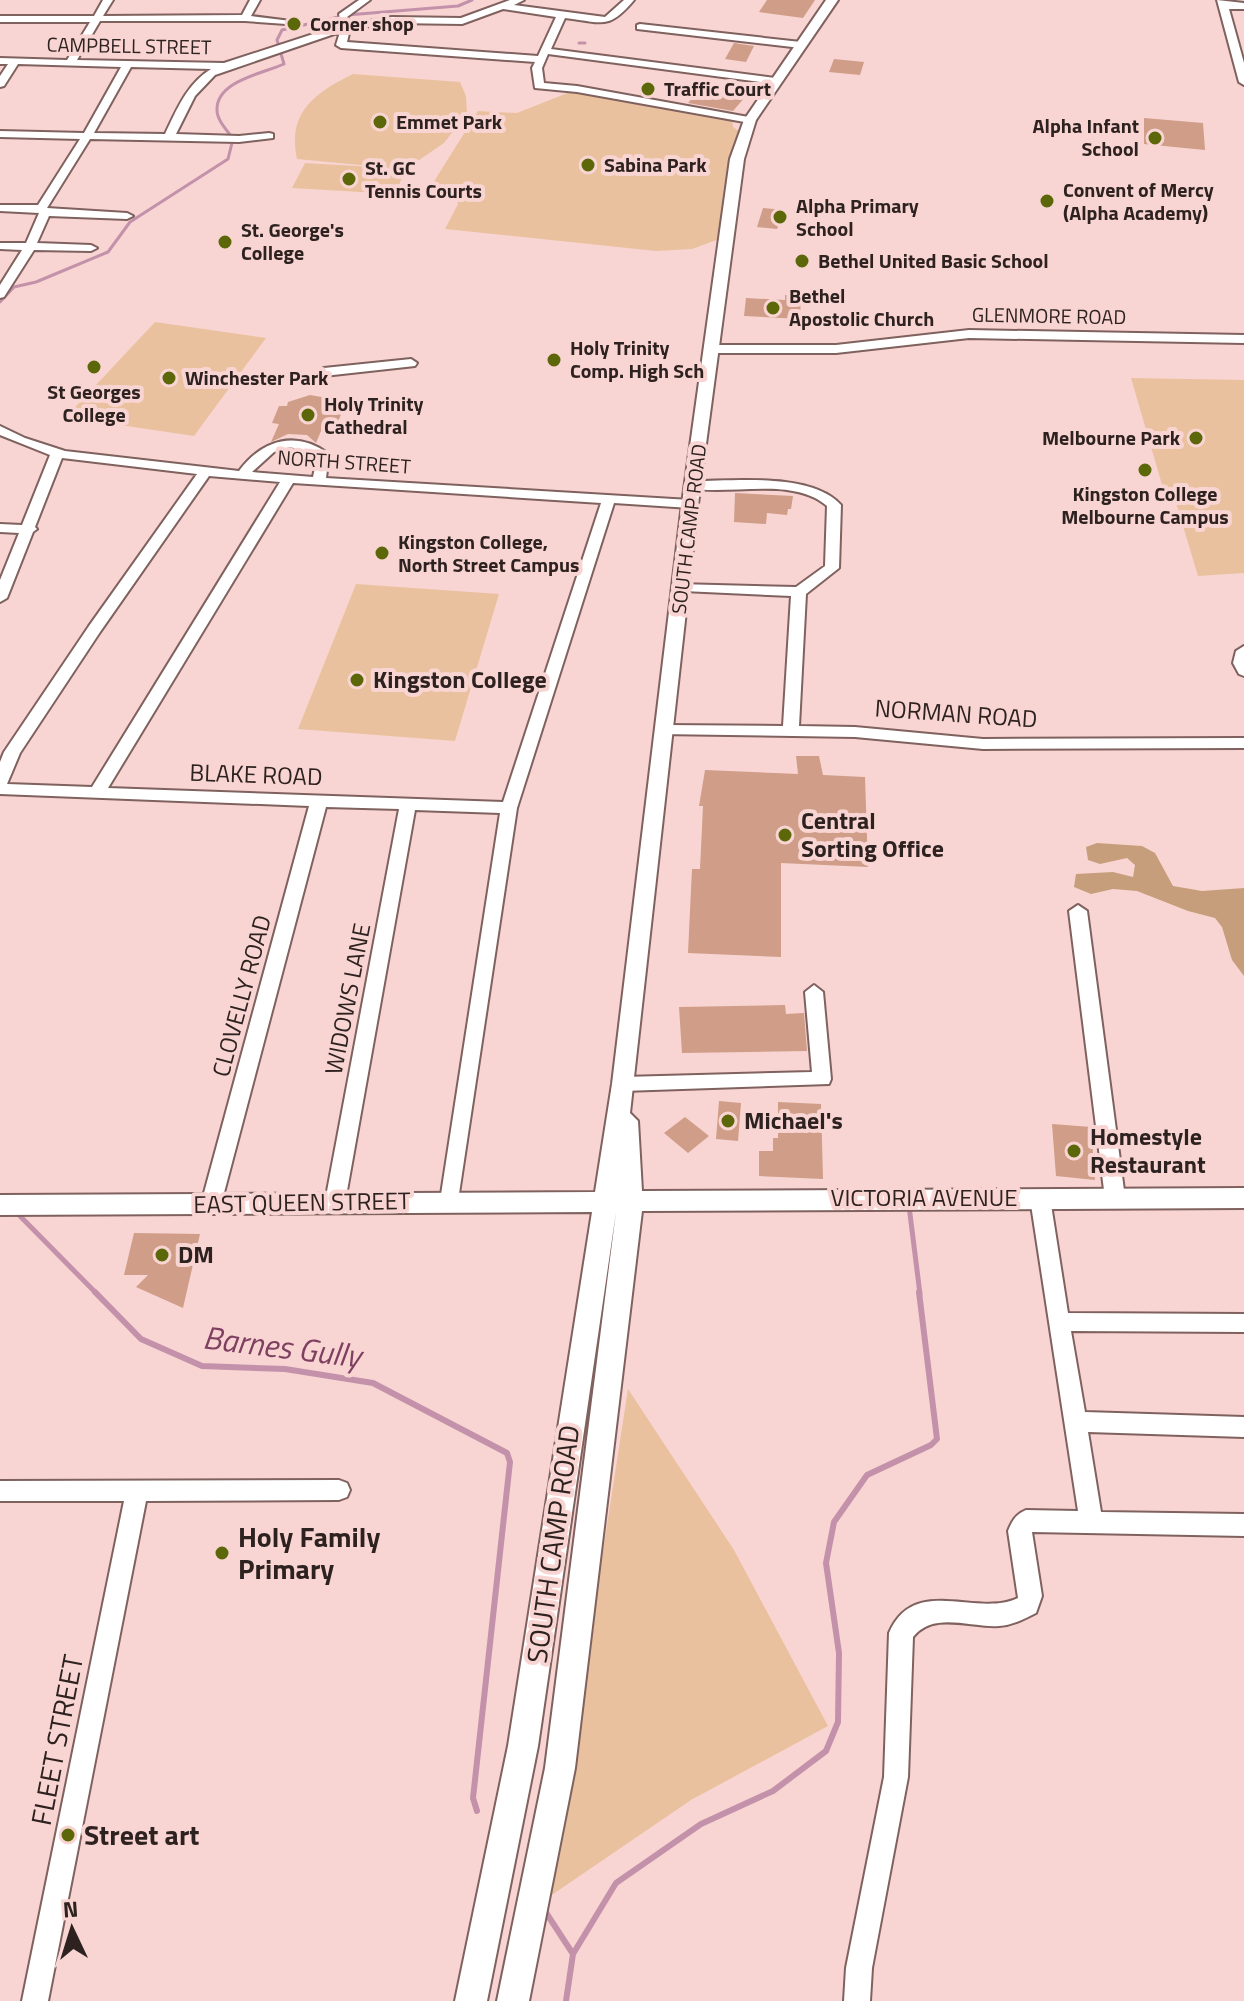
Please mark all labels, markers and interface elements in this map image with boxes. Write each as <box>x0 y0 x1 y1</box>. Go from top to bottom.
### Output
place label: Corner shop <box>310 8 414 39</box>
marker: Corner shop <box>285 15 303 33</box>
street label: CAMPBELL STREET <box>46 29 212 62</box>
place label: Traffic Court <box>664 73 771 104</box>
marker: Traffic Court <box>639 80 657 98</box>
place label: Emmet Park <box>396 106 503 137</box>
place label: Alpha Infant School <box>1033 110 1139 164</box>
marker: Emmet Park <box>371 113 389 131</box>
marker: Alpha Infant School <box>1146 129 1164 147</box>
place label: Sabina Park <box>604 149 707 180</box>
place label: St. GC Tennis Courts <box>365 152 482 206</box>
marker: Sabina Park <box>579 156 597 174</box>
marker: St. GC Tennis Courts <box>340 170 358 188</box>
place label: Convent of Mercy (Alpha Academy) <box>1063 174 1214 228</box>
place label: Alpha Primary School <box>796 190 919 244</box>
marker: Convent of Mercy (Alpha Academy) <box>1038 192 1056 210</box>
marker: Alpha Primary School <box>771 208 789 226</box>
place label: St. George's College <box>241 214 344 268</box>
marker: St. George's College <box>216 233 234 251</box>
place label: Bethel United Basic School <box>818 245 1049 276</box>
marker: Bethel United Basic School <box>793 252 811 270</box>
place label: Bethel Apostolic Church <box>789 280 934 334</box>
marker: Bethel Apostolic Church <box>764 299 782 317</box>
street label: GLENMORE ROAD <box>972 299 1126 332</box>
place label: Holy Trinity Comp. High Sch <box>570 332 704 386</box>
marker: Holy Trinity Comp. High Sch <box>545 351 563 369</box>
marker: St Georges College <box>85 358 103 376</box>
place label: Winchester Park <box>185 362 329 393</box>
marker: Winchester Park <box>160 369 178 387</box>
place label: St Georges College <box>47 376 141 430</box>
place label: Holy Trinity Cathedral <box>324 388 423 442</box>
marker: Holy Trinity Cathedral <box>299 406 317 424</box>
place label: Melbourne Park <box>1042 422 1181 453</box>
marker: Melbourne Park <box>1187 429 1205 447</box>
street label: NORTH STREET <box>276 441 412 482</box>
street label: SOUTH CAMP ROAD <box>663 442 714 616</box>
marker: Kingston College Melbourne Campus <box>1136 461 1154 479</box>
place label: Kingston College Melbourne Campus <box>1061 478 1229 532</box>
place label: Kingston College, North Street Campus <box>398 526 579 580</box>
marker: Kingston College, North Street Campus <box>373 544 391 562</box>
place label: Kingston College <box>373 661 547 697</box>
marker: Kingston College <box>348 671 366 689</box>
street label: NORMAN ROAD <box>874 689 1039 737</box>
street label: BLAKE ROAD <box>189 754 323 794</box>
place label: Central Sorting Office <box>801 802 944 866</box>
marker: Central Sorting Office <box>776 826 794 844</box>
street label: CLOVELLY ROAD <box>202 911 280 1081</box>
street label: WIDOWS LANE <box>315 920 379 1077</box>
place label: Michael's <box>744 1102 843 1138</box>
marker: Michael's <box>719 1112 737 1130</box>
place label: Homestyle Restaurant <box>1090 1118 1206 1182</box>
marker: Homestyle Restaurant <box>1065 1142 1083 1160</box>
street label: VICTORIA AVENUE <box>830 1179 1018 1215</box>
street label: EAST QUEEN STREET <box>193 1182 411 1222</box>
place label: DM <box>178 1236 214 1272</box>
marker: DM <box>153 1246 171 1264</box>
water label: Barnes Gully <box>200 1313 367 1380</box>
street label: SOUTH CAMP ROAD <box>515 1422 590 1666</box>
place label: Holy Family Primary <box>238 1515 380 1590</box>
marker: Holy Family Primary <box>213 1544 231 1562</box>
street label: FLEET STREET <box>19 1651 94 1829</box>
place label: Street art <box>84 1813 200 1856</box>
marker: Street art <box>59 1826 77 1844</box>
north arrow <box>32 1889 112 1969</box>
text: N <box>62 1892 79 1927</box>

